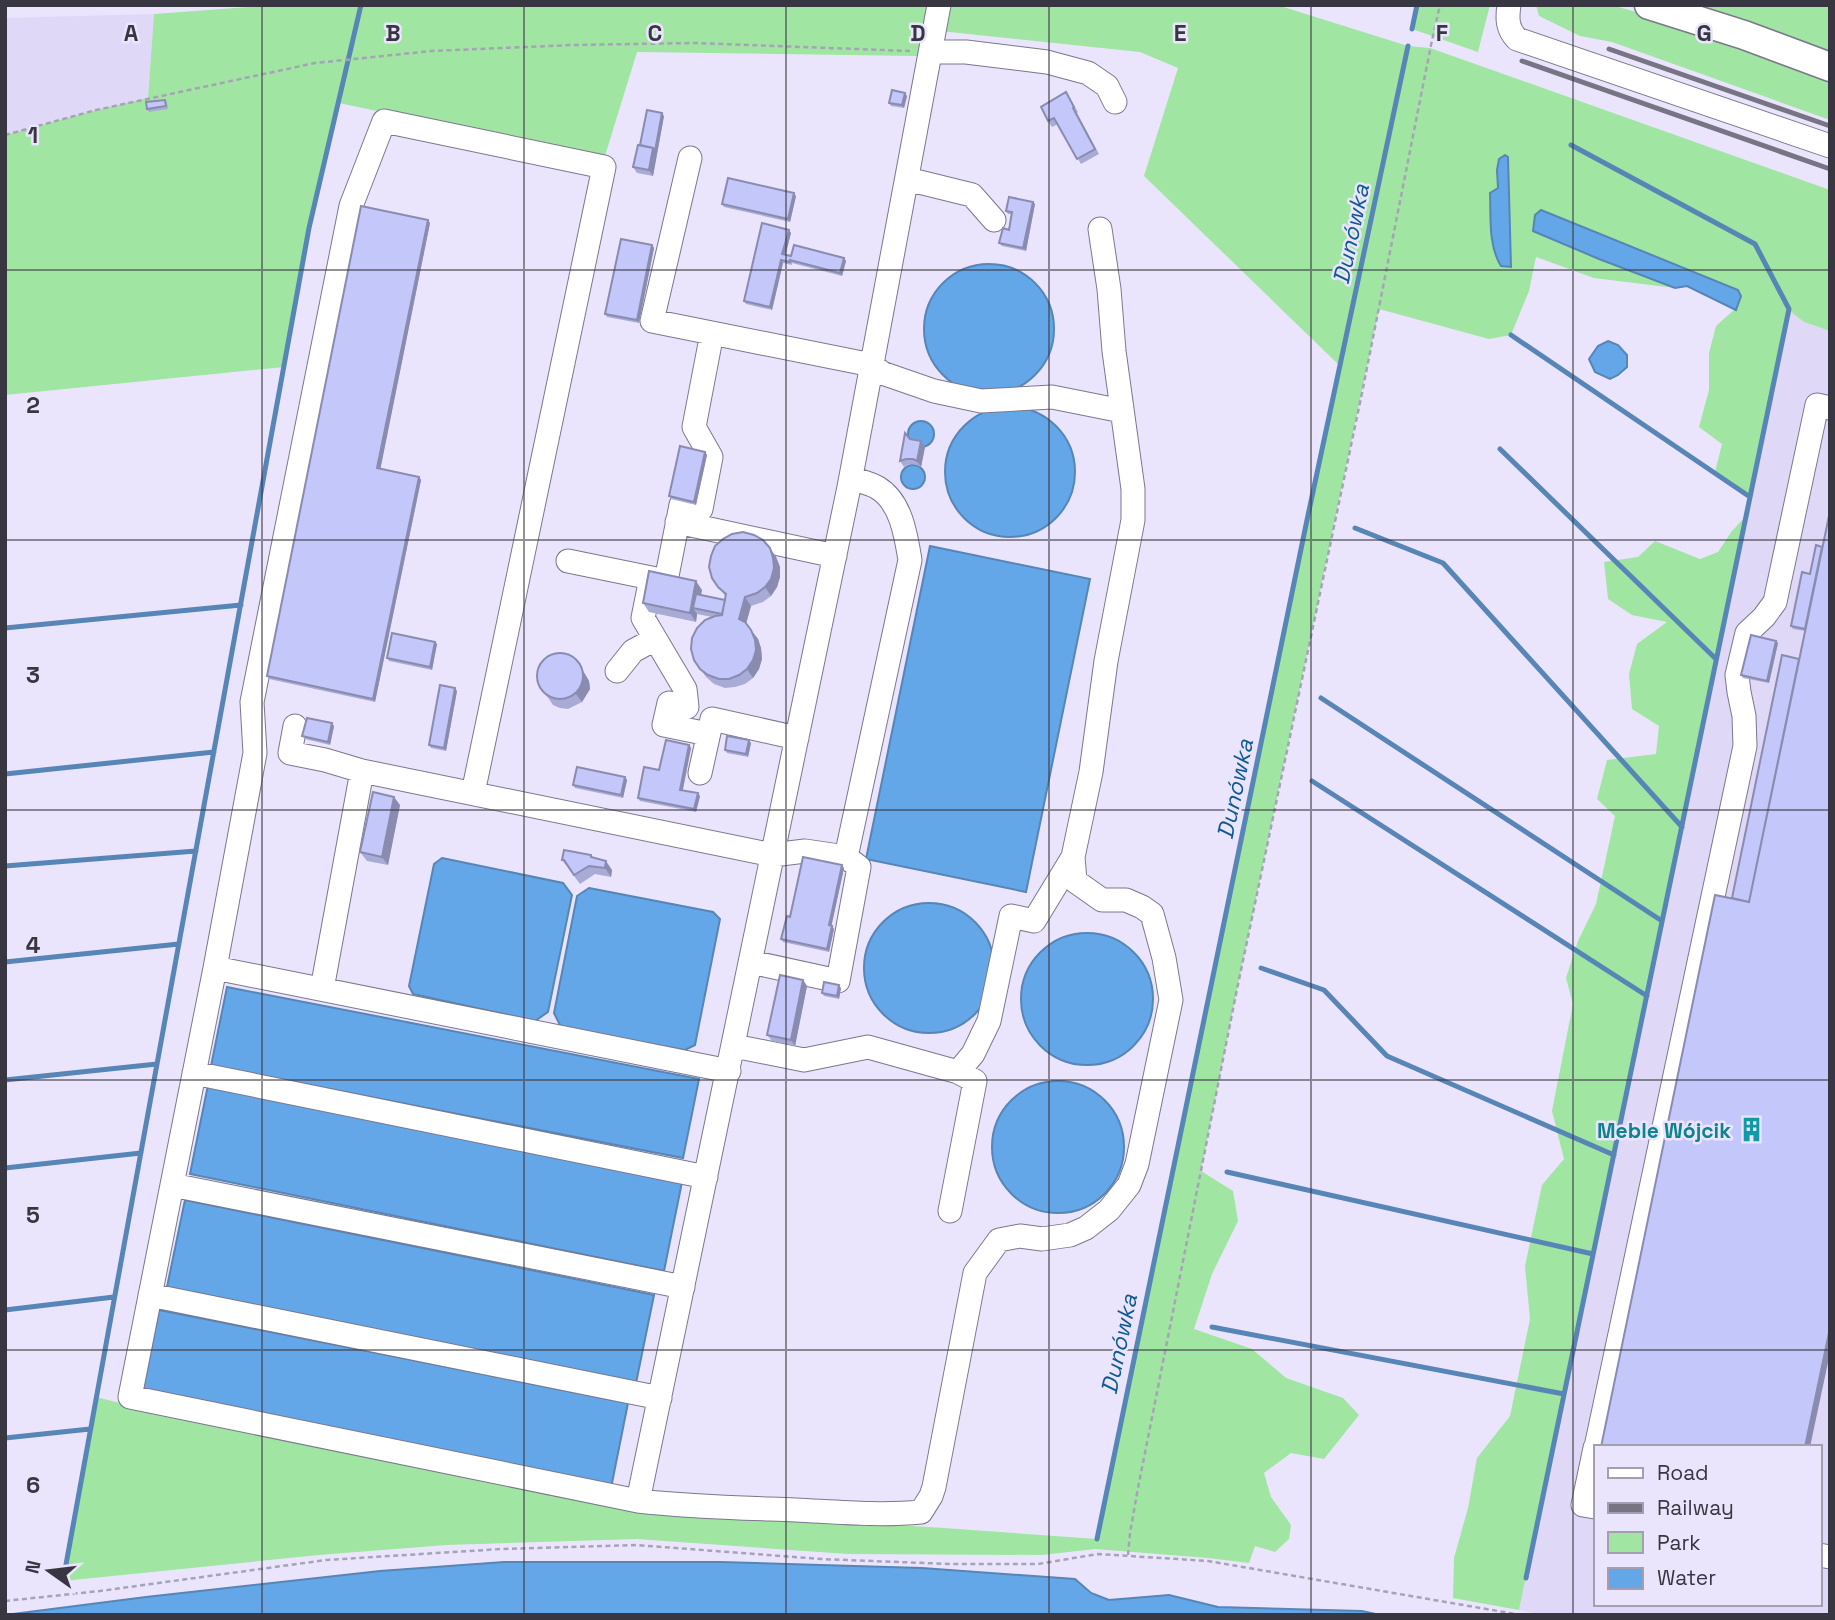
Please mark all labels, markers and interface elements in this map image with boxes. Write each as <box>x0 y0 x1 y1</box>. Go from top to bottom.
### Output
text: A <box>124 18 139 48</box>
text: B <box>385 18 401 48</box>
text: C <box>648 18 662 48</box>
text: D <box>910 18 926 48</box>
text: E <box>1174 18 1186 48</box>
text: F <box>1436 18 1448 48</box>
text: G <box>1696 18 1712 48</box>
text: 1 <box>28 120 38 150</box>
water label: Dunówka <box>1326 181 1376 287</box>
text: 2 <box>26 390 40 420</box>
text: 3 <box>26 660 40 690</box>
water label: Dunówka <box>1210 736 1260 842</box>
text: 4 <box>26 930 41 960</box>
building icon: Meble Wójcik <box>1737 1116 1765 1144</box>
place label: Meble Wójcik <box>1597 1117 1731 1144</box>
text: 5 <box>26 1200 40 1230</box>
water label: Dunówka <box>1094 1291 1144 1397</box>
legend <box>1594 1445 1821 1606</box>
text: Road <box>1657 1459 1709 1486</box>
text: 6 <box>26 1470 40 1500</box>
text: Railway <box>1657 1494 1734 1521</box>
text: Park <box>1657 1529 1701 1556</box>
north arrow <box>14 1536 84 1606</box>
text: N <box>19 1558 47 1576</box>
text: Water <box>1657 1564 1716 1591</box>

